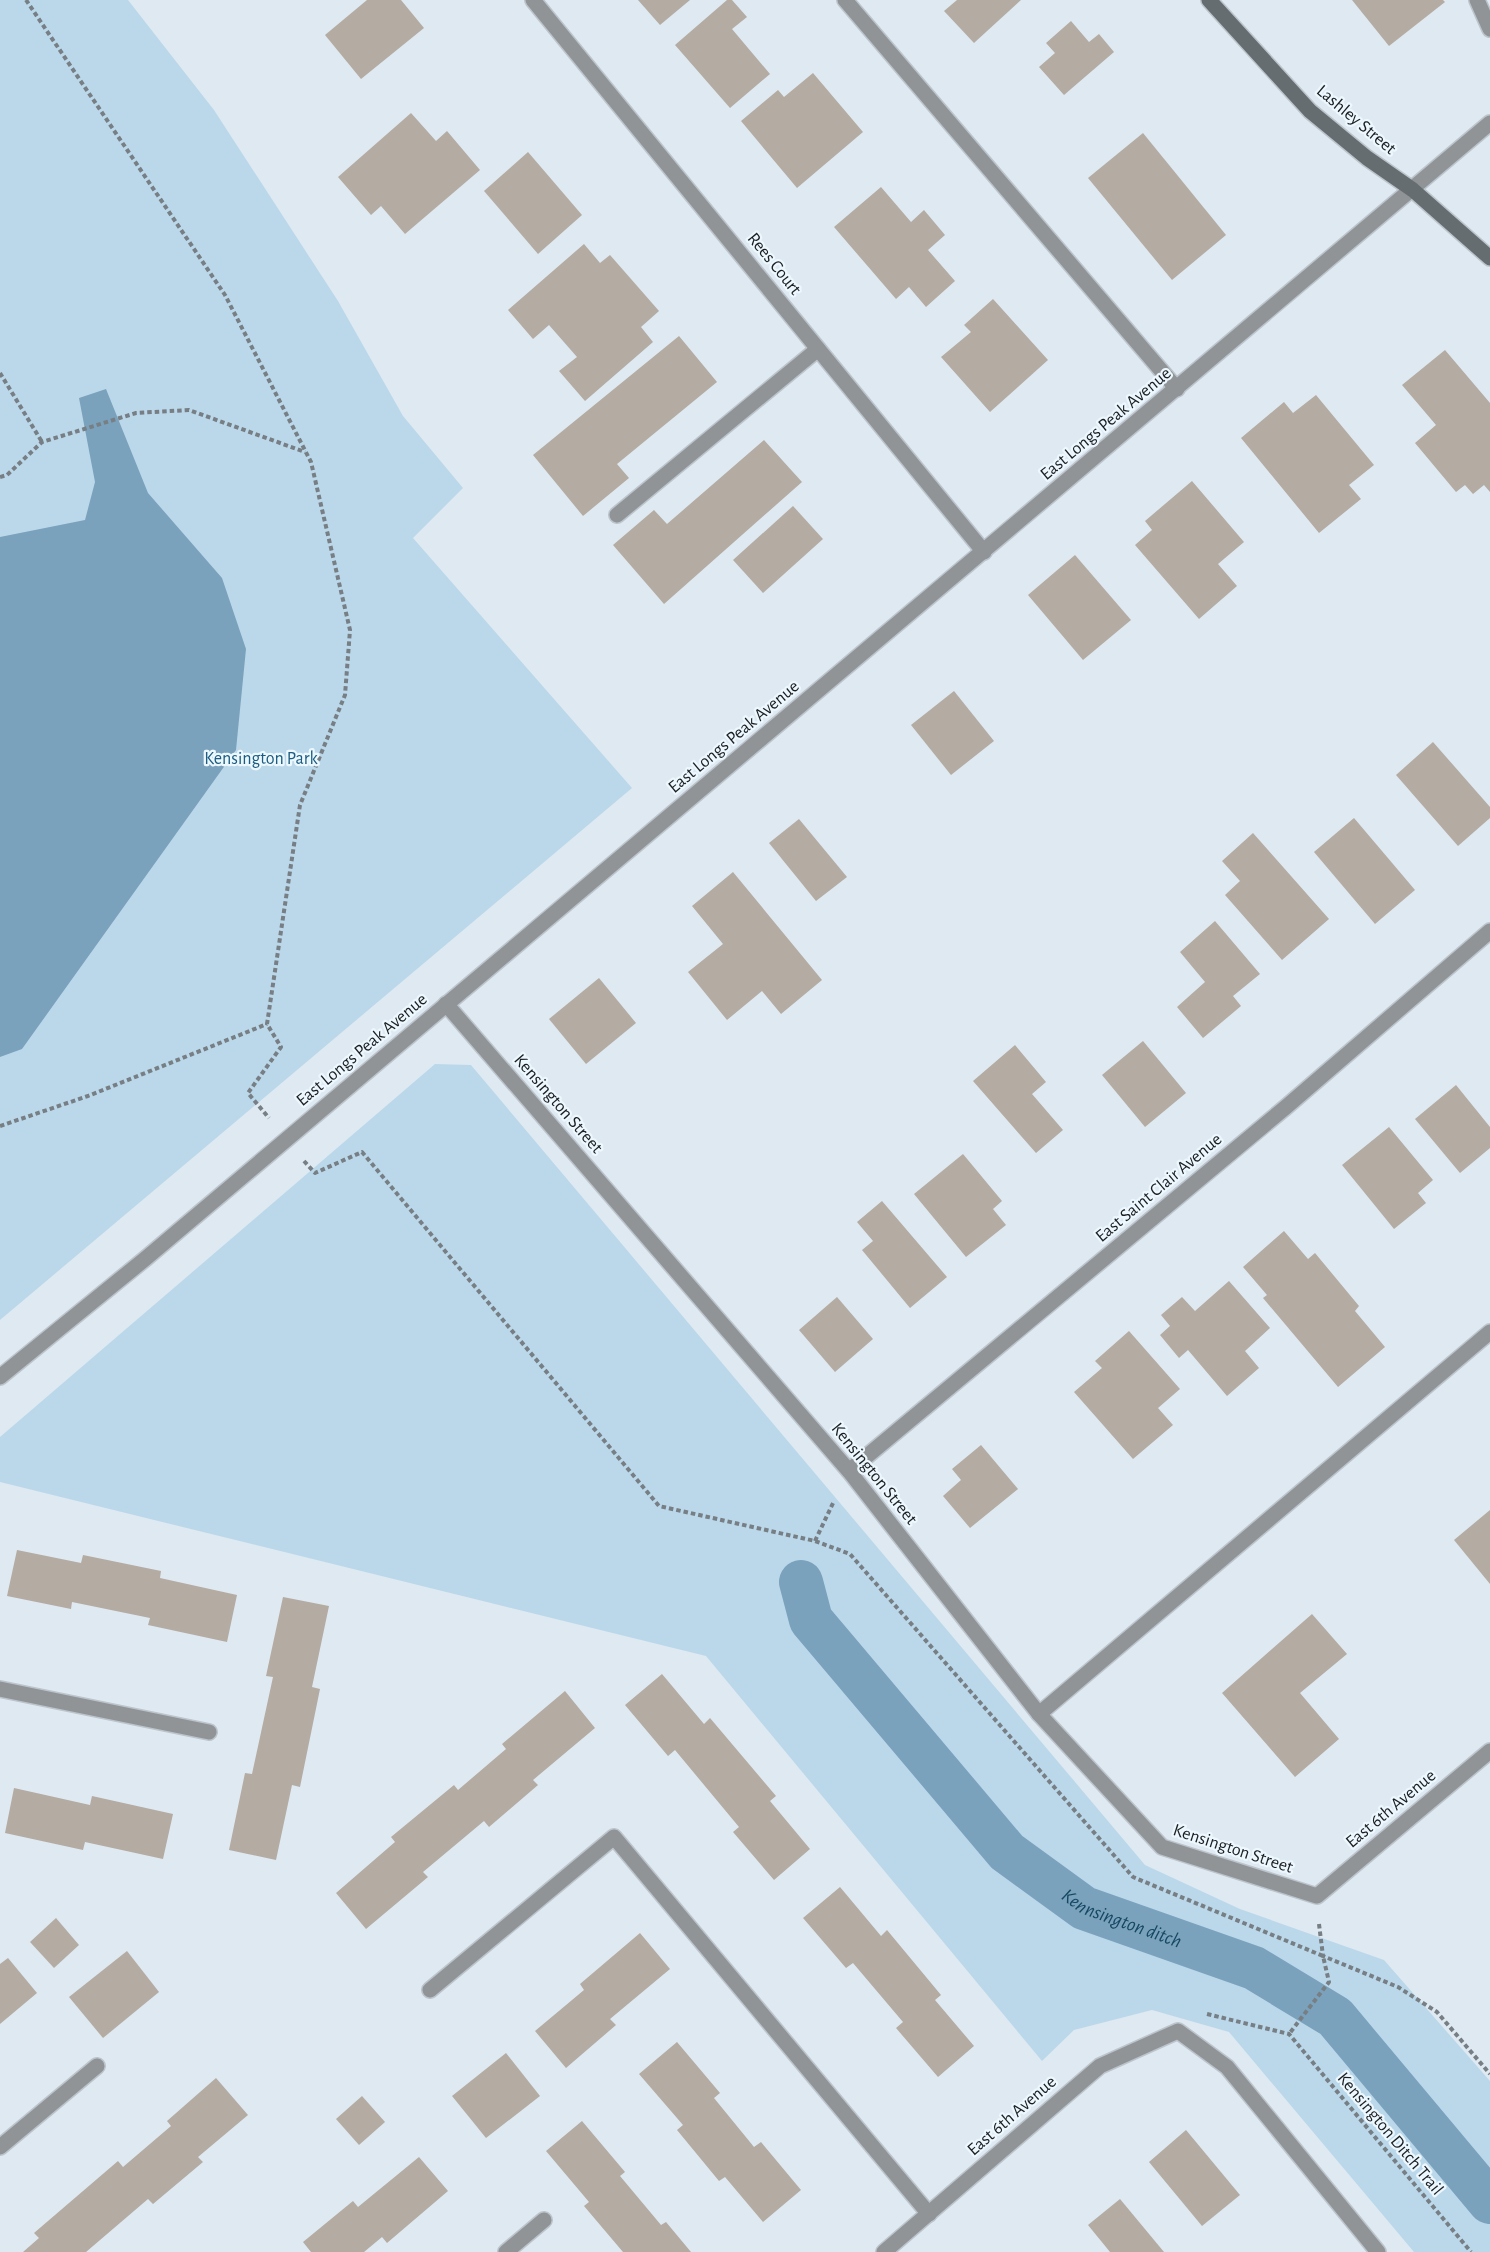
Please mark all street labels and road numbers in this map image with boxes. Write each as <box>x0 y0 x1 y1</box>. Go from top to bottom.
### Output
street label: Lashley Street <box>1313 82 1399 158</box>
street label: Rees Court <box>744 230 804 299</box>
street label: East Longs Peak Avenue <box>1037 364 1175 484</box>
street label: East Longs Peak Avenue <box>665 677 803 797</box>
street label: East Longs Peak Avenue <box>293 990 431 1110</box>
street label: Kensington Street <box>510 1051 606 1157</box>
street label: East Saint Clair Avenue <box>1092 1130 1226 1246</box>
street label: Kensington Street <box>828 1420 920 1528</box>
street label: East 6th Avenue <box>1343 1766 1439 1852</box>
street label: Kensington Street <box>1171 1821 1295 1877</box>
street label: Kensington Ditch Trail <box>1334 2069 1446 2199</box>
street label: East 6th Avenue <box>964 2073 1060 2159</box>

